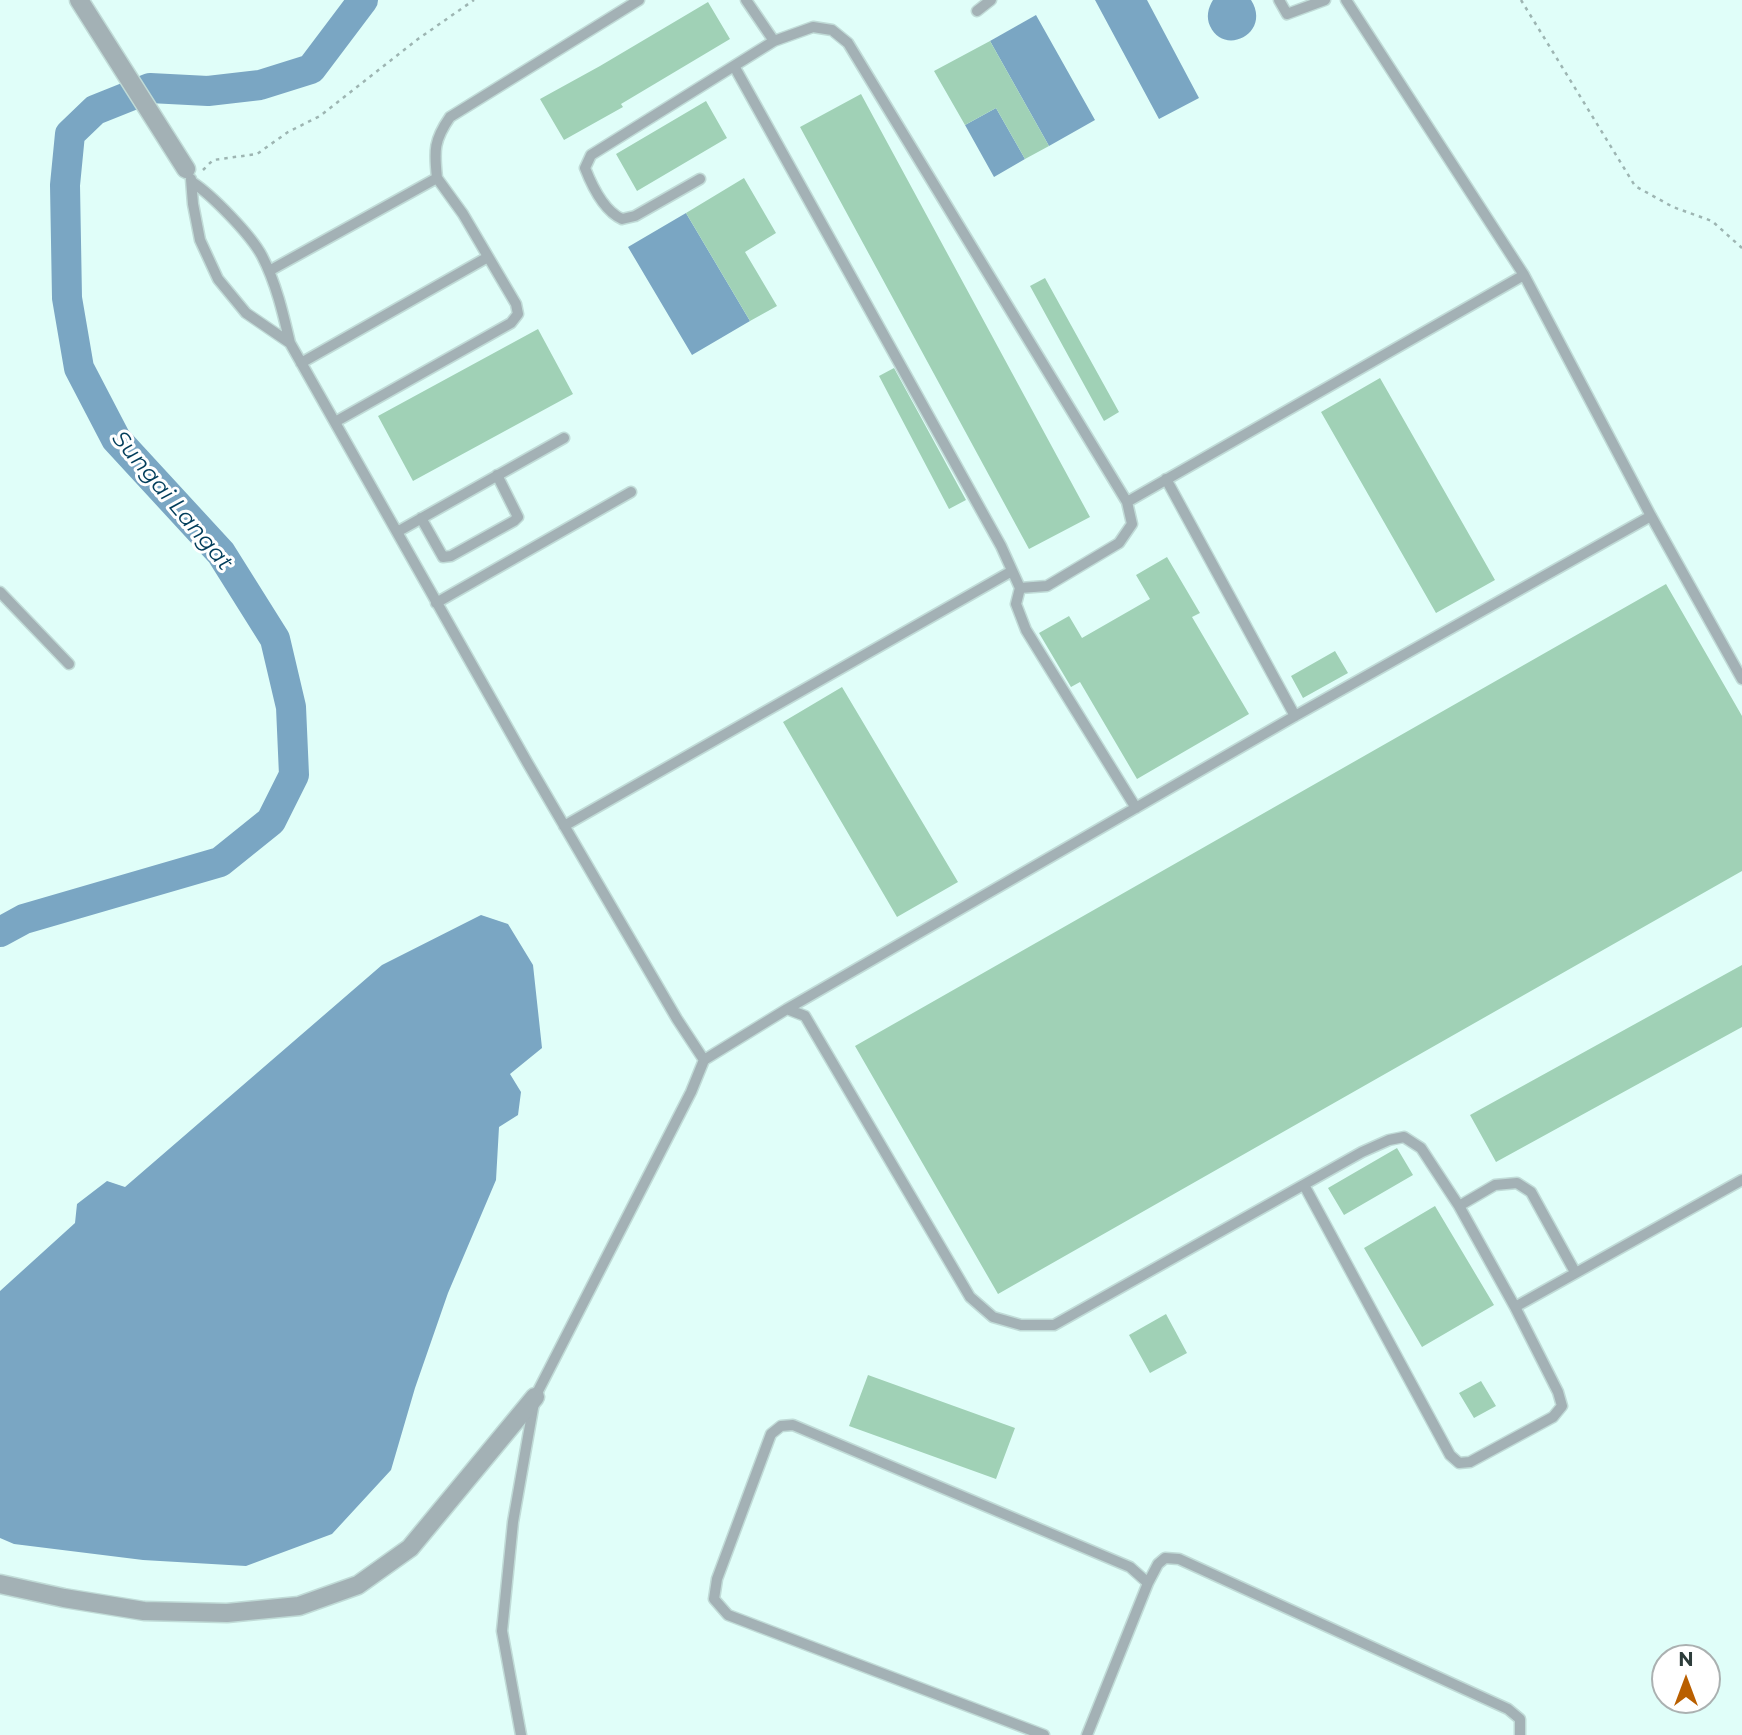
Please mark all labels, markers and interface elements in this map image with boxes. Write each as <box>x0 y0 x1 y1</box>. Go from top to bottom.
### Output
water label: Sungai Langat <box>106 426 238 576</box>
north arrow <box>1651 1644 1721 1714</box>
text: N <box>1678 1648 1694 1671</box>

